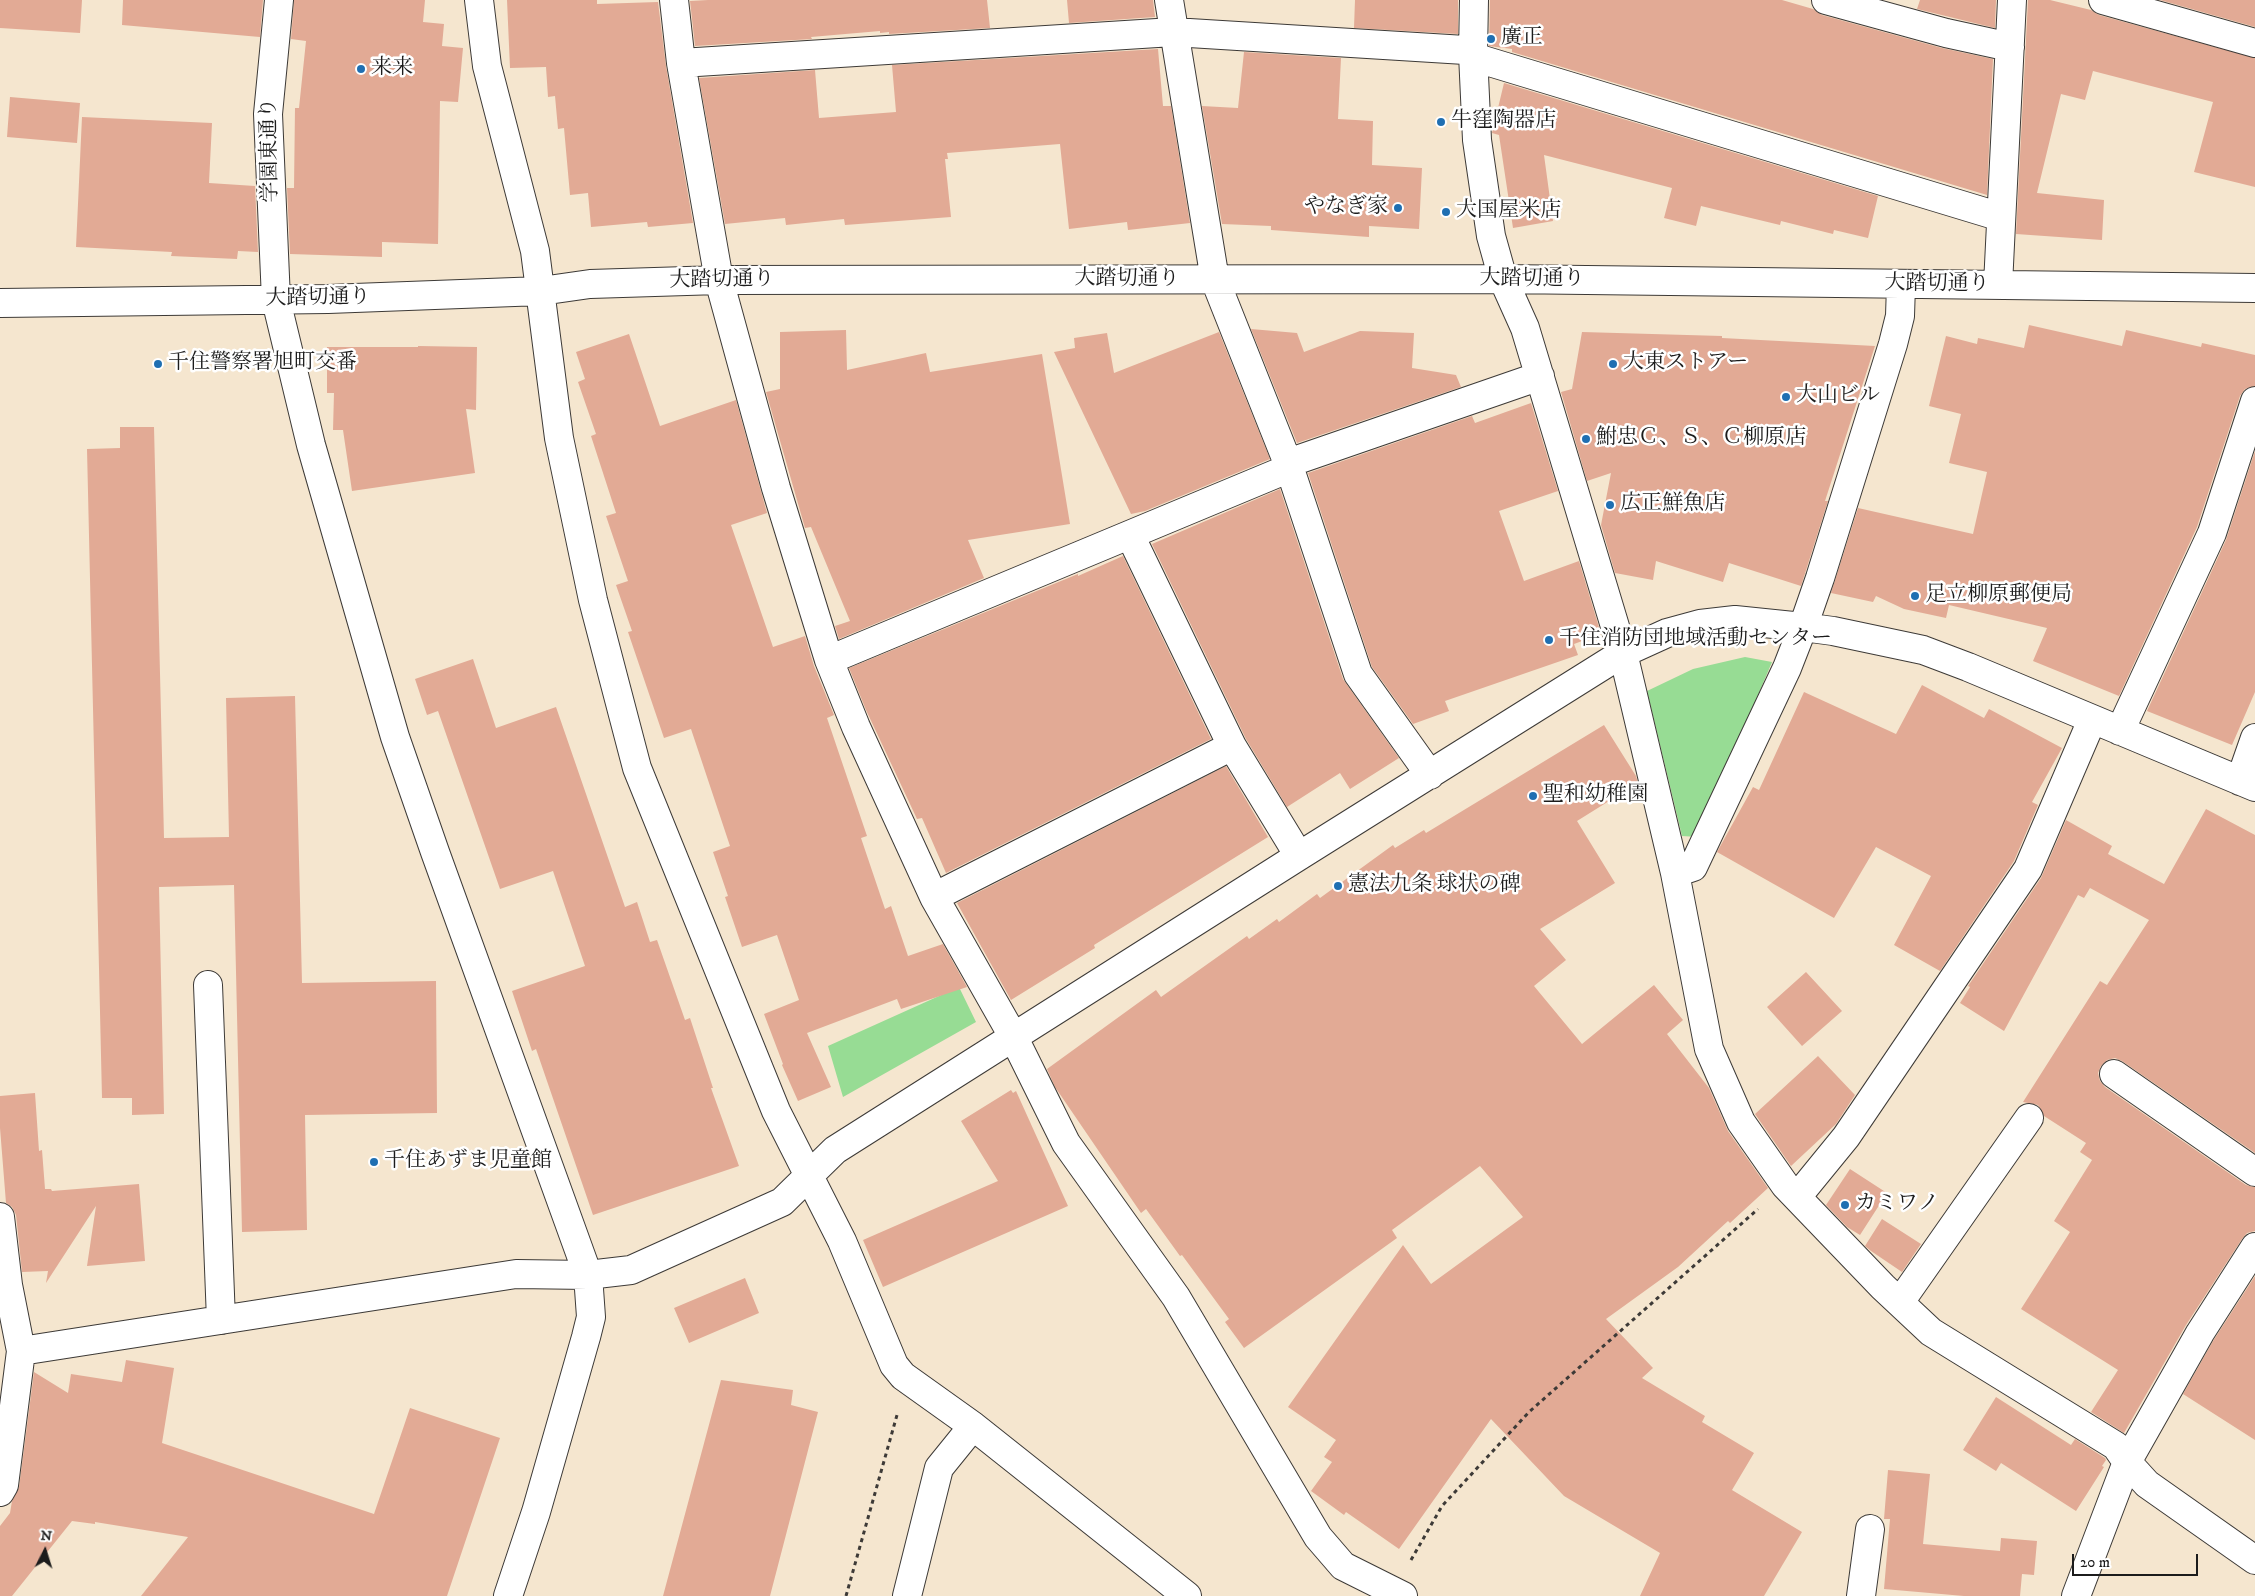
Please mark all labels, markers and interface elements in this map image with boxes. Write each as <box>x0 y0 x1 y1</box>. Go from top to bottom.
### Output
place label: 廣正 <box>1501 26 1543 52</box>
marker: 廣正 <box>1485 33 1497 45</box>
place label: 来来 <box>371 56 413 82</box>
marker: 来来 <box>355 63 367 75</box>
street label: 学園東通り <box>257 97 285 203</box>
place label: 牛窪陶器店 <box>1451 109 1556 135</box>
marker: 牛窪陶器店 <box>1435 116 1447 128</box>
place label: やなぎ家 <box>1304 195 1388 221</box>
place label: 大国屋米店 <box>1456 199 1561 225</box>
marker: やなぎ家 <box>1392 202 1404 214</box>
marker: 大国屋米店 <box>1440 206 1452 218</box>
street label: 大踏切通り <box>669 267 775 295</box>
street label: 大踏切通り <box>1075 267 1179 293</box>
street label: 大踏切通り <box>1480 267 1584 293</box>
street label: 大踏切通り <box>1885 272 1989 298</box>
street label: 大踏切通り <box>265 285 371 313</box>
place label: 千住警察署旭町交番 <box>168 351 357 377</box>
place label: 大東ストアー <box>1623 351 1748 377</box>
marker: 千住警察署旭町交番 <box>152 358 164 370</box>
marker: 大東ストアー <box>1607 358 1619 370</box>
place label: 大山ビル <box>1796 384 1880 410</box>
marker: 大山ビル <box>1780 391 1792 403</box>
place label: 鮒忠Ｃ、Ｓ、Ｃ柳原店 <box>1596 426 1806 452</box>
marker: 鮒忠Ｃ、Ｓ、Ｃ柳原店 <box>1580 433 1592 445</box>
place label: 広正鮮魚店 <box>1620 492 1725 518</box>
marker: 広正鮮魚店 <box>1604 499 1616 511</box>
place label: 足立柳原郵便局 <box>1925 583 2072 609</box>
marker: 足立柳原郵便局 <box>1909 590 1921 602</box>
place label: 千住消防団地域活動センター <box>1559 627 1832 653</box>
marker: 千住消防団地域活動センター <box>1543 634 1555 646</box>
place label: 聖和幼稚園 <box>1543 783 1648 809</box>
marker: 聖和幼稚園 <box>1527 790 1539 802</box>
place label: 憲法九条 球状の碑 <box>1348 873 1521 899</box>
marker: 憲法九条 球状の碑 <box>1332 880 1344 892</box>
place label: 千住あずま児童館 <box>384 1149 552 1175</box>
marker: 千住あずま児童館 <box>368 1156 380 1168</box>
place label: カミワノ <box>1855 1192 1939 1218</box>
marker: カミワノ <box>1839 1199 1851 1211</box>
north arrow <box>20 1526 70 1576</box>
text: N <box>40 1527 53 1546</box>
scale bar <box>2075 1544 2201 1576</box>
text: 20 m <box>2080 1553 2110 1572</box>

